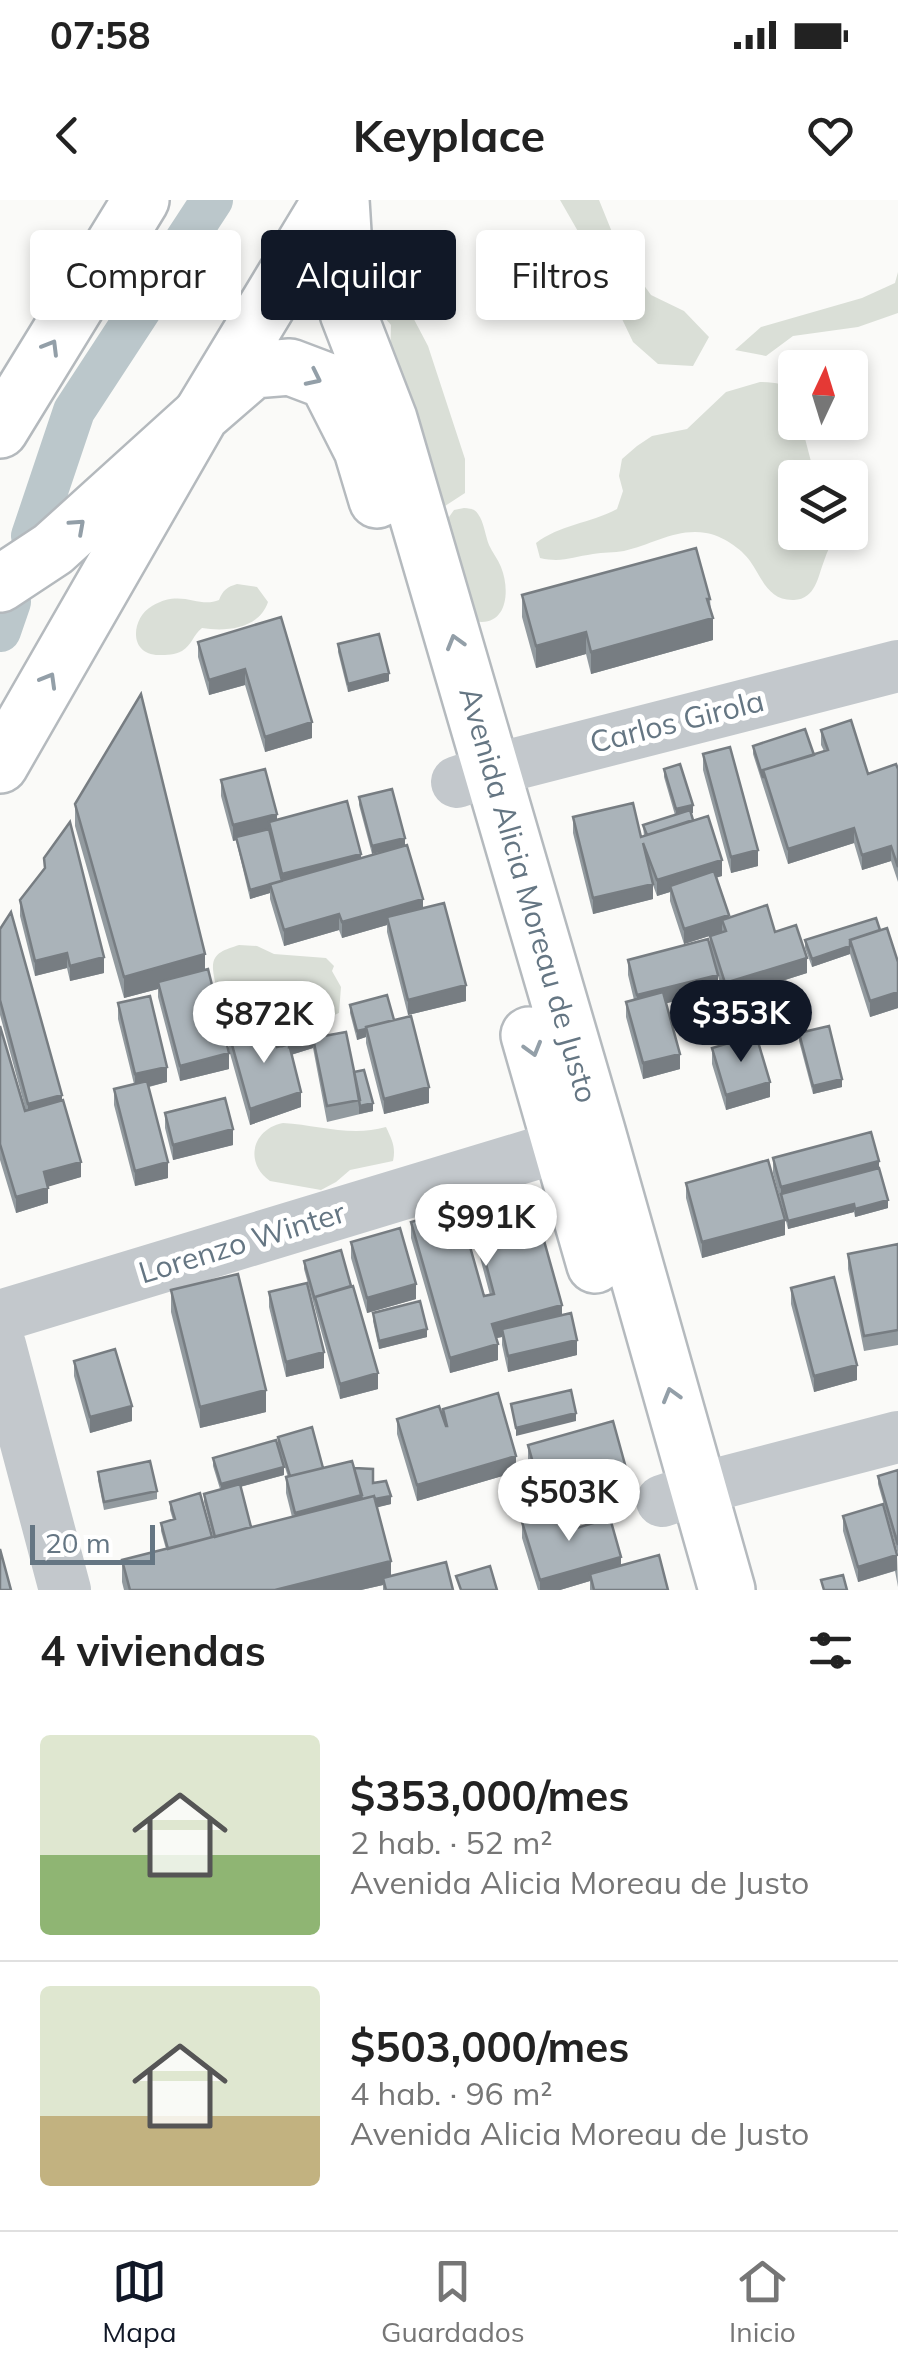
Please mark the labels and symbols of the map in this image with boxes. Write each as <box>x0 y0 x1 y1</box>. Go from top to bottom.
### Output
one-way arrow <box>39 340 58 358</box>
north arrow <box>778 350 868 440</box>
one-way arrow <box>304 365 322 385</box>
one-way arrow <box>66 520 85 538</box>
one-way arrow <box>446 635 467 652</box>
one-way arrow <box>36 673 56 691</box>
street label: Carlos Girola <box>586 681 768 761</box>
street label: Avenida Alicia Moreau de Justo <box>451 683 607 1107</box>
pin: $353K <box>671 980 811 1065</box>
pin: $872K <box>194 981 334 1066</box>
one-way arrow <box>521 1040 542 1057</box>
pin: $991K <box>416 1184 556 1269</box>
street label: Lorenzo Winter <box>134 1193 350 1291</box>
one-way arrow <box>662 1388 683 1405</box>
pin: $503K <box>499 1459 639 1544</box>
scale bar <box>30 1520 155 1564</box>

